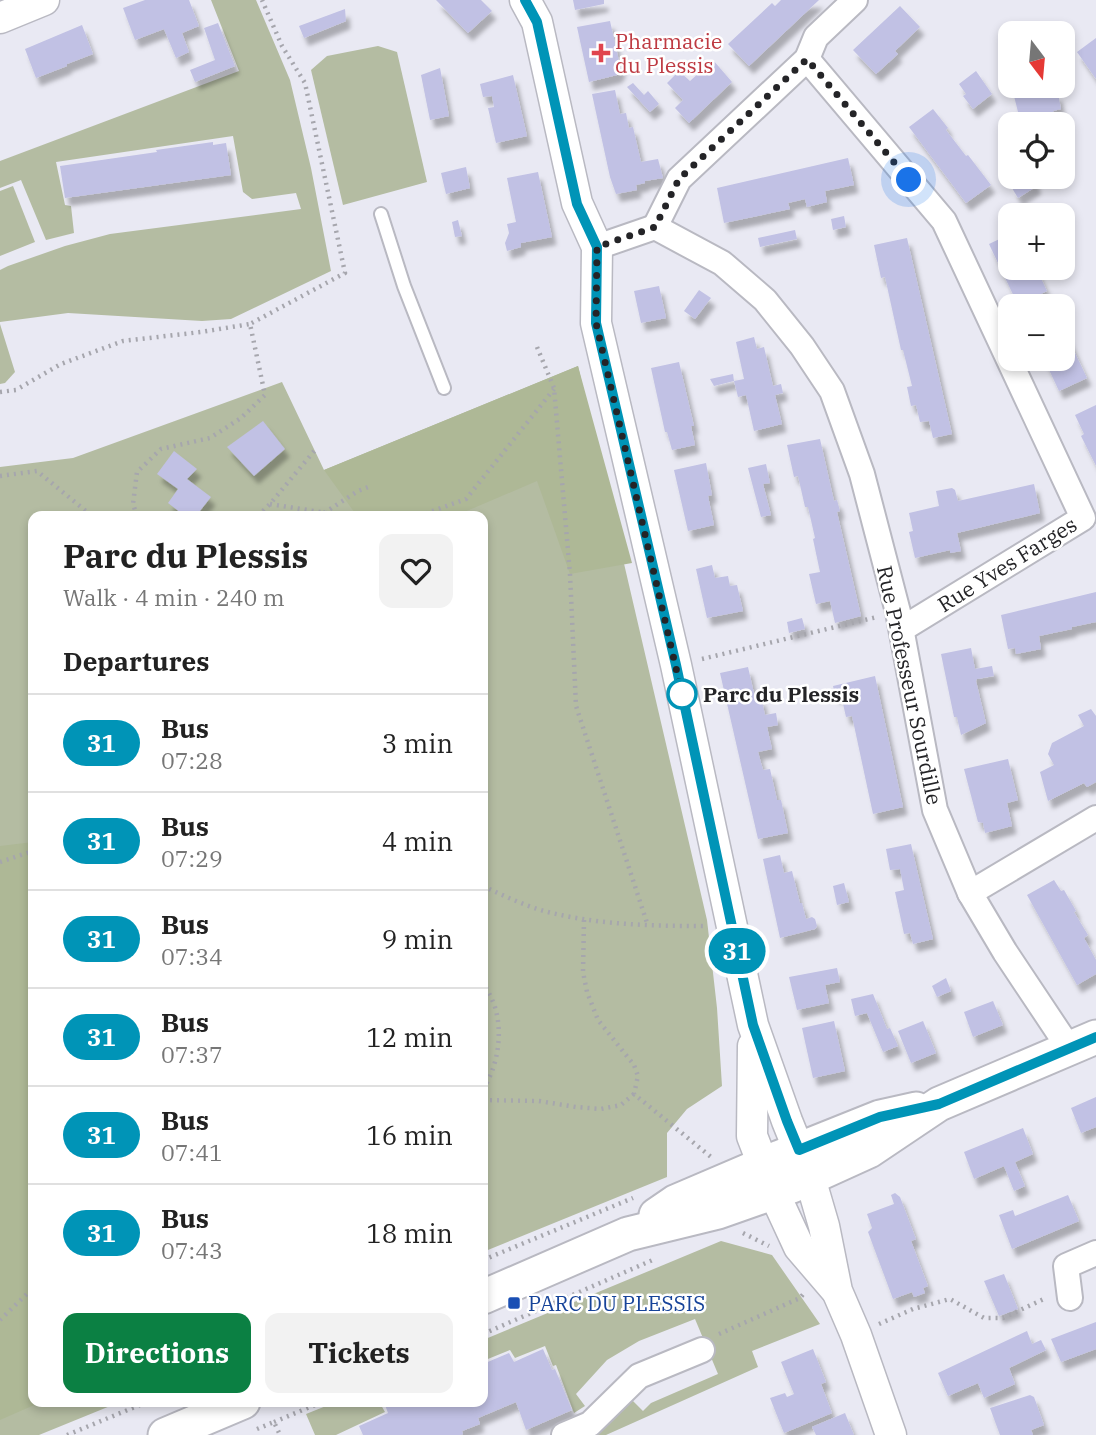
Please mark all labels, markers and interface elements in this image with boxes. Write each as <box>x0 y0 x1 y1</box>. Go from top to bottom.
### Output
north arrow <box>998 21 1074 98</box>
map controls <box>998 21 1075 371</box>
place label: Pharmacie du Plessis <box>615 27 722 79</box>
marker: Pharmacie du Plessis <box>593 45 609 61</box>
button: locate <box>998 112 1075 189</box>
your location <box>891 162 926 197</box>
button: + <box>998 203 1075 280</box>
button: − <box>998 294 1075 371</box>
street label: Rue Yves Farges <box>932 510 1082 618</box>
text: Parc du Plessis <box>63 534 308 577</box>
button: heart <box>379 534 453 608</box>
street label: Rue Professeur Sourdille <box>871 563 949 807</box>
text: Walk · 4 min · 240 m <box>63 582 285 612</box>
text: Departures <box>63 644 209 678</box>
marker: Parc du Plessis <box>667 679 697 709</box>
place label: Parc du Plessis <box>703 680 859 708</box>
text: Bus <box>161 711 209 745</box>
text: 3 min <box>382 726 453 760</box>
text: 31 <box>87 727 116 759</box>
text: 07:28 <box>161 745 223 775</box>
text: Bus <box>161 809 209 843</box>
text: 4 min <box>382 824 453 858</box>
text: 31 <box>87 825 116 857</box>
text: 07:29 <box>161 843 223 873</box>
text: Bus <box>161 907 209 941</box>
text: 9 min <box>382 922 453 956</box>
text: 31 <box>87 923 116 955</box>
line badge: 31 <box>706 928 768 974</box>
text: 31 <box>723 935 751 967</box>
text: 07:34 <box>161 941 223 971</box>
text: Bus <box>161 1005 209 1039</box>
text: 12 min <box>366 1020 453 1054</box>
text: 31 <box>87 1021 116 1053</box>
text: 07:37 <box>161 1039 223 1069</box>
text: Bus <box>161 1103 209 1137</box>
text: 16 min <box>366 1118 453 1152</box>
text: 31 <box>87 1119 116 1151</box>
text: 07:41 <box>161 1137 223 1167</box>
text: Bus <box>161 1201 209 1235</box>
text: 18 min <box>366 1216 453 1250</box>
text: 31 <box>87 1217 116 1249</box>
text: 07:43 <box>161 1235 223 1265</box>
place label: PARC DU PLESSIS <box>528 1289 705 1317</box>
marker: PARC DU PLESSIS <box>506 1295 522 1311</box>
button: Directions <box>63 1313 251 1393</box>
button: Tickets <box>265 1313 453 1393</box>

